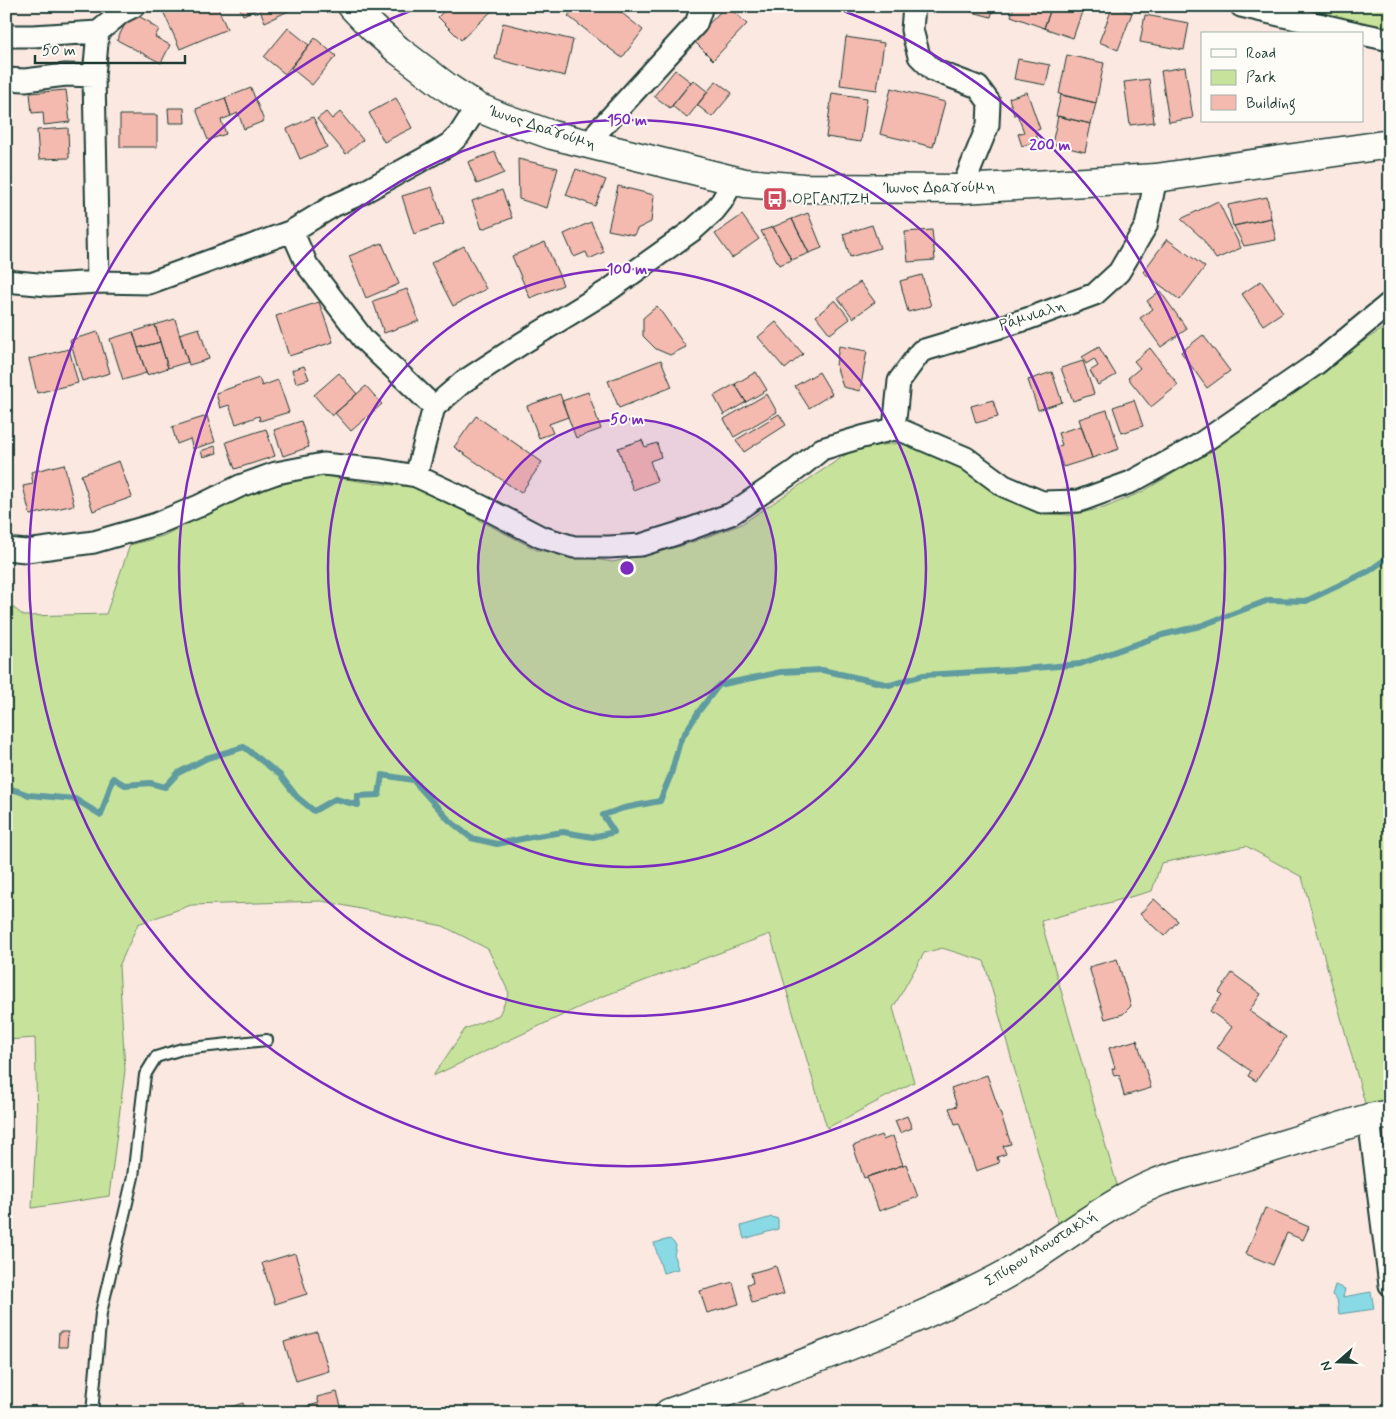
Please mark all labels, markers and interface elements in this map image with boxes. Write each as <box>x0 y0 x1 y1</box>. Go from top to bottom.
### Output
scale bar <box>35 32 185 64</box>
legend <box>1201 32 1364 122</box>
text: 50 m <box>42 41 76 61</box>
text: Road <box>1246 44 1276 64</box>
text: Park <box>1246 68 1276 88</box>
text: Building <box>1246 94 1296 115</box>
street label: Ίωνος Δραγούμη <box>486 101 599 155</box>
text: 150 m <box>607 111 647 131</box>
text: 200 m <box>1030 136 1071 156</box>
street label: Ίωνος Δραγούμη <box>883 177 995 199</box>
bus stop icon: ΟΡΓΑΝΤΖΗ <box>762 186 788 212</box>
place label: ΟΡΓΑΝΤΖΗ <box>792 189 870 209</box>
text: 100 m <box>607 260 647 280</box>
street label: Ράμνιαλη <box>997 296 1068 336</box>
text: 50 m <box>610 410 644 430</box>
centre of rings <box>618 559 636 577</box>
street label: Σπύρου Μουστακλή <box>981 1206 1101 1291</box>
north arrow <box>1314 1336 1364 1386</box>
text: N <box>1317 1359 1337 1374</box>

